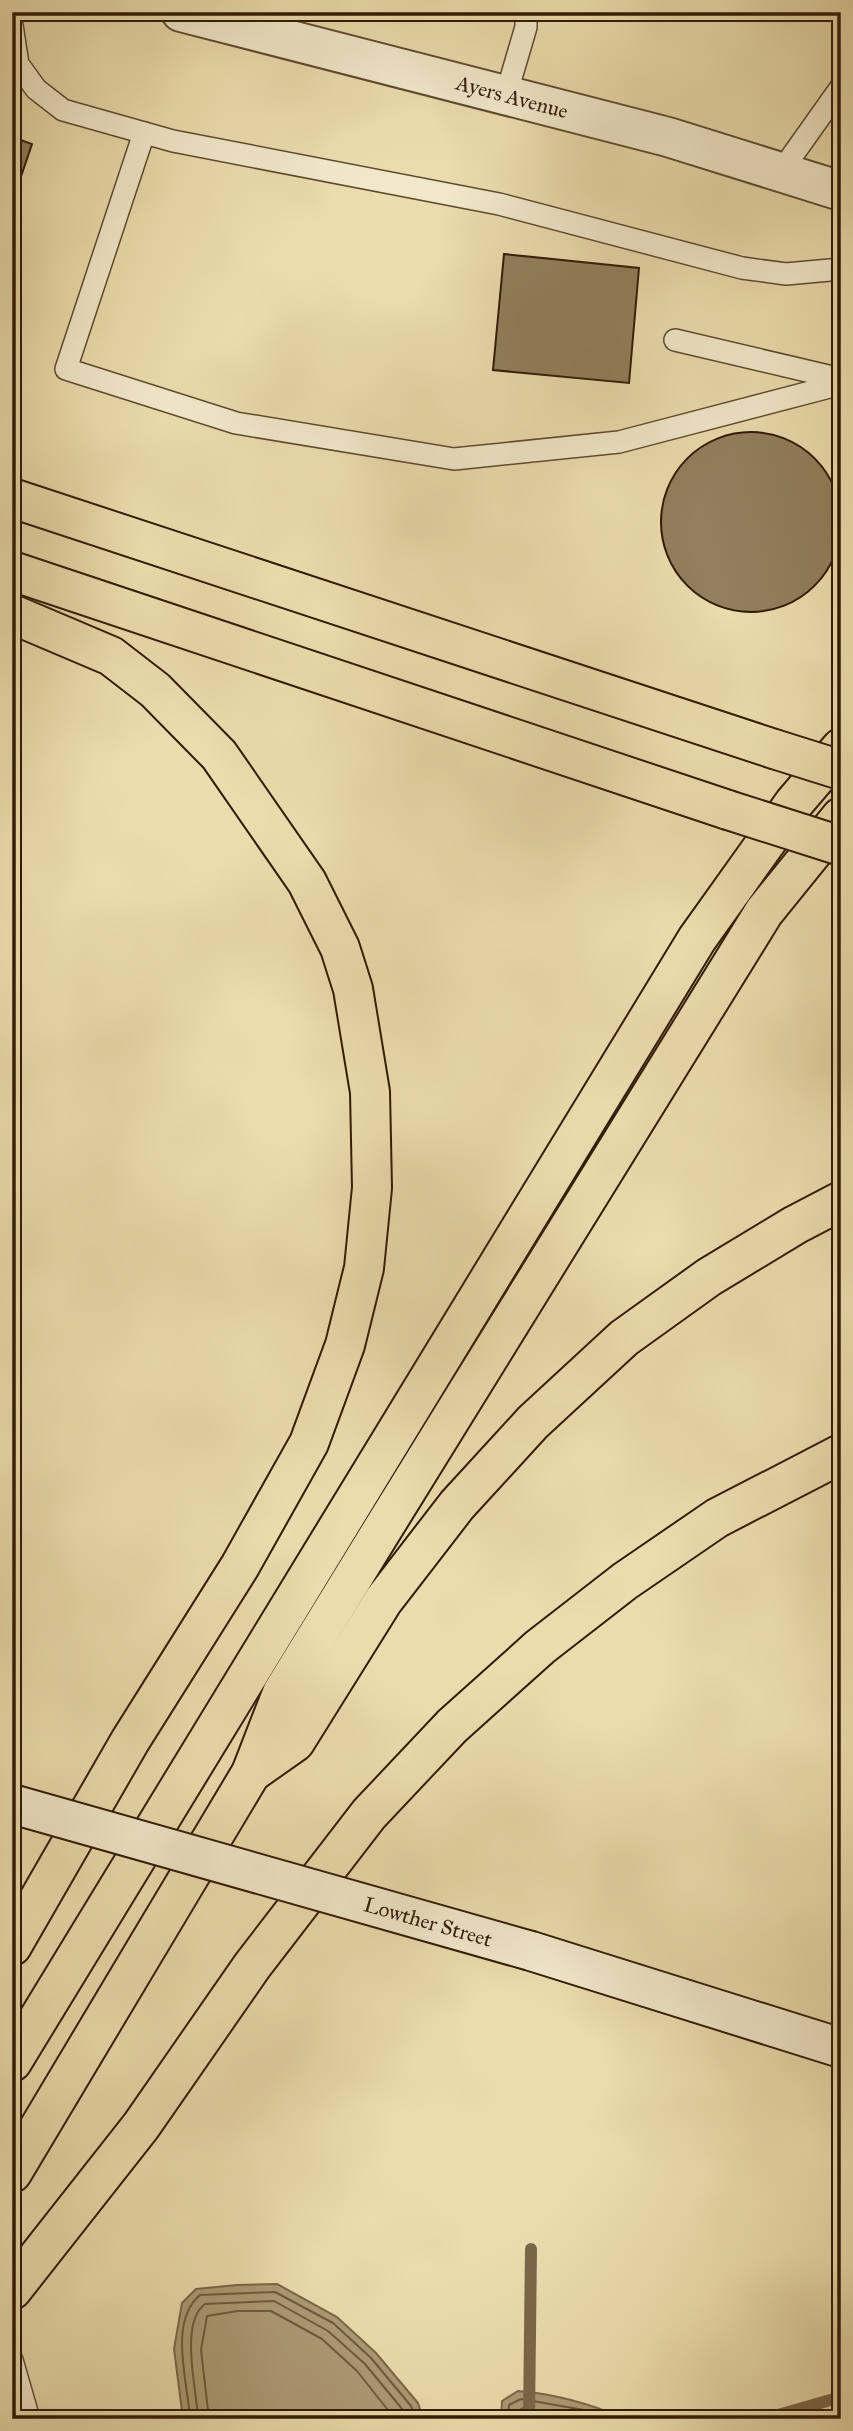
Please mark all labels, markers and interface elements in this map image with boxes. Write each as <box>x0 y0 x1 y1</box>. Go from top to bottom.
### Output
street label: Ayers Avenue <box>452 69 571 124</box>
street label: Lowther Street <box>361 1891 496 1953</box>

